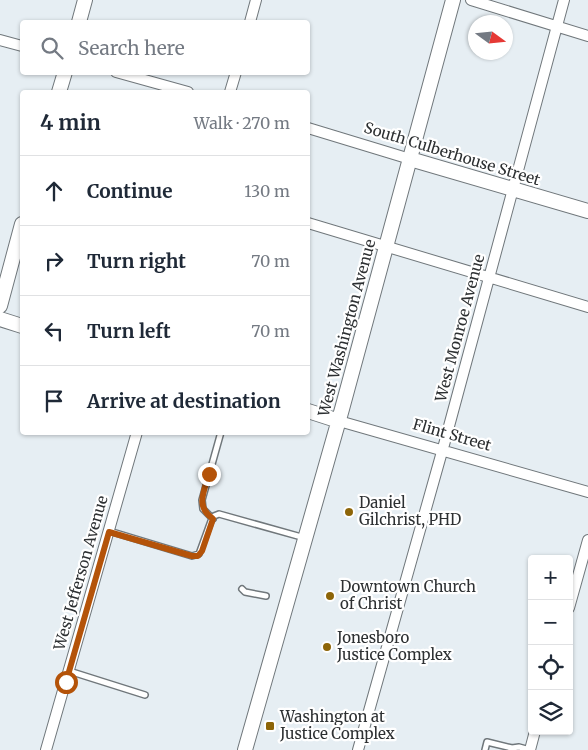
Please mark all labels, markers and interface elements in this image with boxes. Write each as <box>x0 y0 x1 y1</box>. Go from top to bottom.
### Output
north arrow <box>468 15 513 60</box>
search box <box>20 20 310 75</box>
icon: search <box>38 34 66 62</box>
text: Search here <box>78 36 185 60</box>
text: 4 min <box>40 109 101 136</box>
text: Walk · 270 m <box>194 113 290 133</box>
street label: South Culberhouse Street <box>362 118 543 189</box>
icon: ahead <box>40 177 68 205</box>
text: Continue <box>87 179 173 203</box>
text: 130 m <box>244 181 290 201</box>
street label: West Washington Avenue <box>313 237 379 420</box>
icon: right <box>40 247 68 275</box>
text: Turn right <box>87 249 186 273</box>
text: 70 m <box>251 251 290 271</box>
street label: West Monroe Avenue <box>430 252 488 405</box>
icon: left <box>40 317 68 345</box>
text: Turn left <box>87 319 171 343</box>
text: 70 m <box>251 321 290 341</box>
icon: arrive <box>40 387 68 415</box>
text: Arrive at destination <box>87 389 281 413</box>
street label: Flint Street <box>411 414 494 455</box>
route end <box>198 463 221 486</box>
street label: West Jefferson Avenue <box>49 493 112 653</box>
place label: Daniel Gilchrist, PHD <box>359 493 461 529</box>
marker: Daniel Gilchrist, PHD <box>343 506 355 518</box>
map controls <box>528 555 573 735</box>
button: + <box>528 555 573 600</box>
place label: Downtown Church of Christ <box>340 577 476 613</box>
marker: Downtown Church of Christ <box>324 590 336 602</box>
button: − <box>528 600 573 645</box>
place label: Jonesboro Justice Complex <box>336 628 452 664</box>
marker: Jonesboro Justice Complex <box>321 641 333 653</box>
button: locate <box>528 645 573 690</box>
route start <box>55 671 78 694</box>
button: layers <box>528 690 573 735</box>
place label: Washington at Justice Complex <box>279 707 395 743</box>
marker: Washington at Justice Complex <box>264 720 276 732</box>

